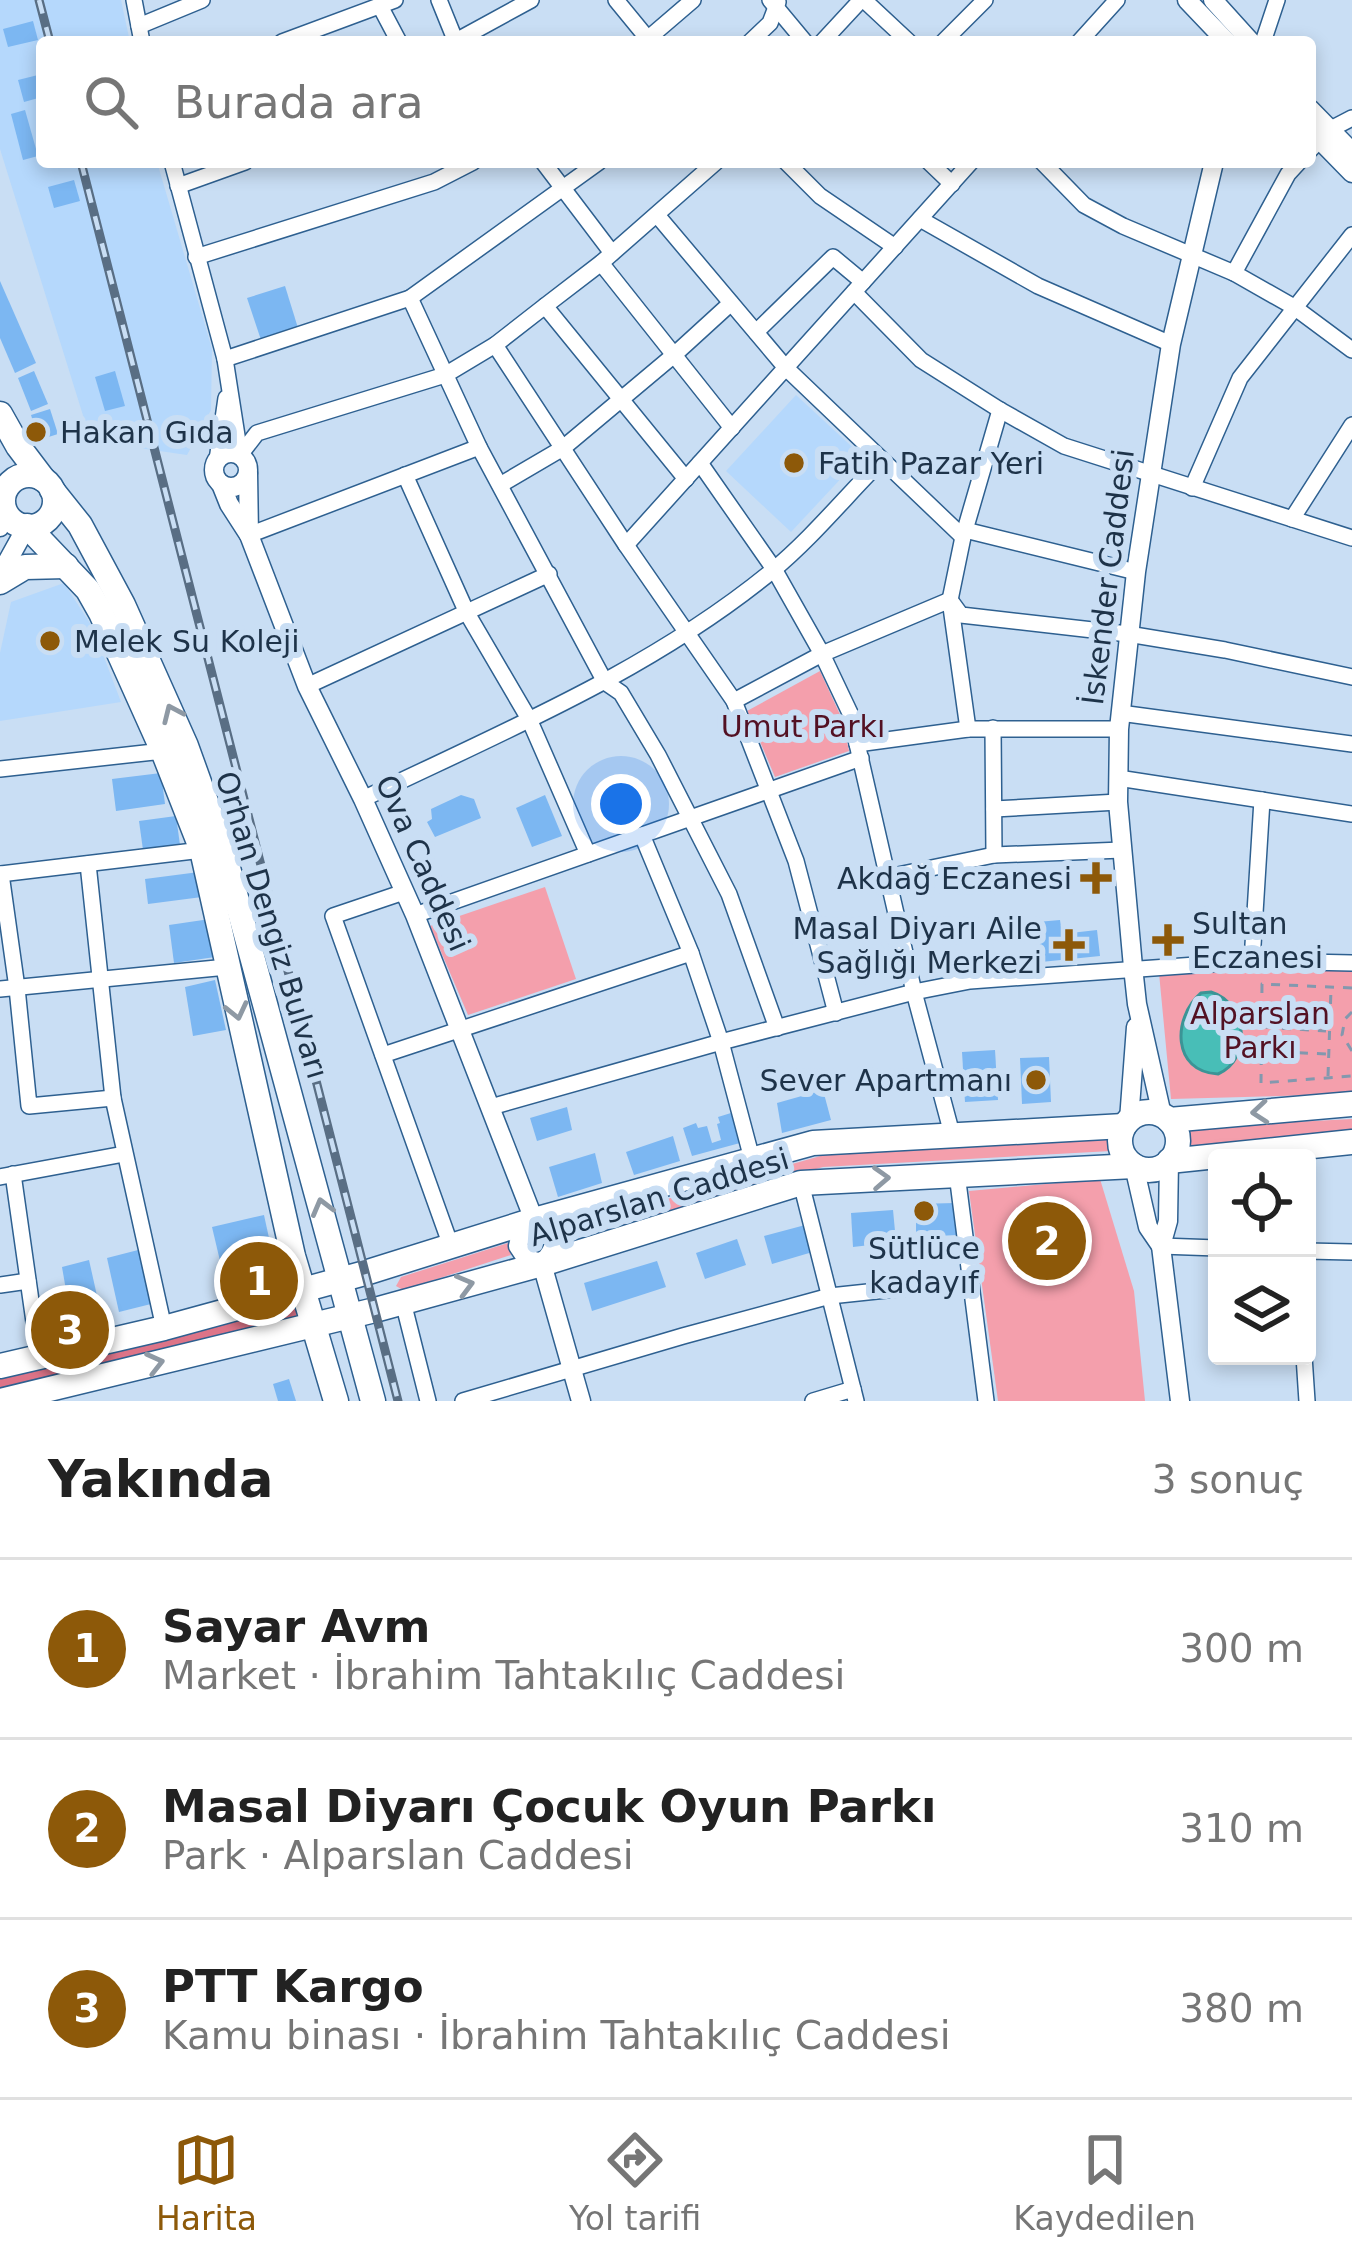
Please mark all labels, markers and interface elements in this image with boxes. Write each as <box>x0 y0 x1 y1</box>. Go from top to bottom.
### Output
search box <box>36 36 1316 168</box>
icon: search <box>78 69 144 135</box>
text: Burada ara <box>174 76 424 129</box>
place label: Hakan Gıda <box>60 415 234 450</box>
marker: Hakan Gıda <box>23 419 49 445</box>
place label: Fatih Pazar Yeri <box>818 446 1044 481</box>
street label: İskender Caddesi <box>1075 447 1141 707</box>
marker: Fatih Pazar Yeri <box>781 450 807 476</box>
place label: Melek Su Koleji <box>74 624 300 659</box>
marker: Melek Su Koleji <box>37 628 63 654</box>
one-way arrow <box>162 704 186 726</box>
park label: Umut Parkı <box>721 709 885 744</box>
street label: Orhan Dengiz Bulvarı <box>209 767 335 1083</box>
street label: Ova Caddesi <box>369 769 477 957</box>
your location <box>591 774 651 834</box>
place label: Akdağ Eczanesi <box>837 861 1072 896</box>
marker: Akdağ Eczanesi <box>1083 865 1109 891</box>
place label: Sultan Eczanesi <box>1192 906 1323 975</box>
place label: Masal Diyarı Aile Sağlığı Merkezi <box>792 911 1042 980</box>
marker: Sultan Eczanesi <box>1155 927 1181 953</box>
marker: Masal Diyarı Aile Sağlığı Merkezi <box>1053 929 1085 961</box>
park label: Alparslan Parkı <box>1190 996 1330 1065</box>
one-way arrow <box>223 1000 248 1020</box>
place label: Sever Apartmanı <box>759 1063 1012 1098</box>
marker: Sever Apartmanı <box>1023 1067 1049 1093</box>
one-way arrow <box>1251 1099 1270 1124</box>
street label: Alparslan Caddesi <box>525 1141 793 1253</box>
map controls <box>1208 1149 1316 1365</box>
button: locate <box>1208 1149 1316 1257</box>
one-way arrow <box>872 1166 891 1192</box>
pin: 2 <box>1008 1196 1086 1286</box>
one-way arrow <box>311 1197 336 1217</box>
marker: Sütlüce kadayıf <box>911 1198 937 1224</box>
place label: Sütlüce kadayıf <box>868 1231 980 1300</box>
pin: 1 <box>220 1236 298 1326</box>
button: layers <box>1208 1257 1316 1365</box>
one-way arrow <box>454 1274 474 1299</box>
pin: 3 <box>31 1285 109 1375</box>
one-way arrow <box>144 1352 164 1377</box>
text: Yakında <box>48 1450 273 1509</box>
text: 3 sonuç <box>1152 1457 1304 1502</box>
text: Sayar Avm <box>162 1600 430 1653</box>
text: 1 <box>73 1626 101 1671</box>
text: 300 m <box>1179 1626 1304 1671</box>
text: Market · İbrahim Tahtakılıç Caddesi <box>162 1653 845 1698</box>
text: Masal Diyarı Çocuk Oyun Parkı <box>162 1780 936 1833</box>
text: 2 <box>73 1806 101 1851</box>
text: 310 m <box>1179 1806 1304 1851</box>
text: Park · Alparslan Caddesi <box>162 1833 634 1878</box>
text: PTT Kargo <box>162 1960 424 2013</box>
text: 3 <box>73 1986 101 2031</box>
text: 380 m <box>1179 1986 1304 2031</box>
text: Kamu binası · İbrahim Tahtakılıç Caddesi <box>162 2013 950 2058</box>
tab: Harita <box>156 2127 257 2238</box>
tab: Yol tarifi <box>569 2127 701 2238</box>
tab: Kaydedilen <box>1013 2127 1196 2238</box>

